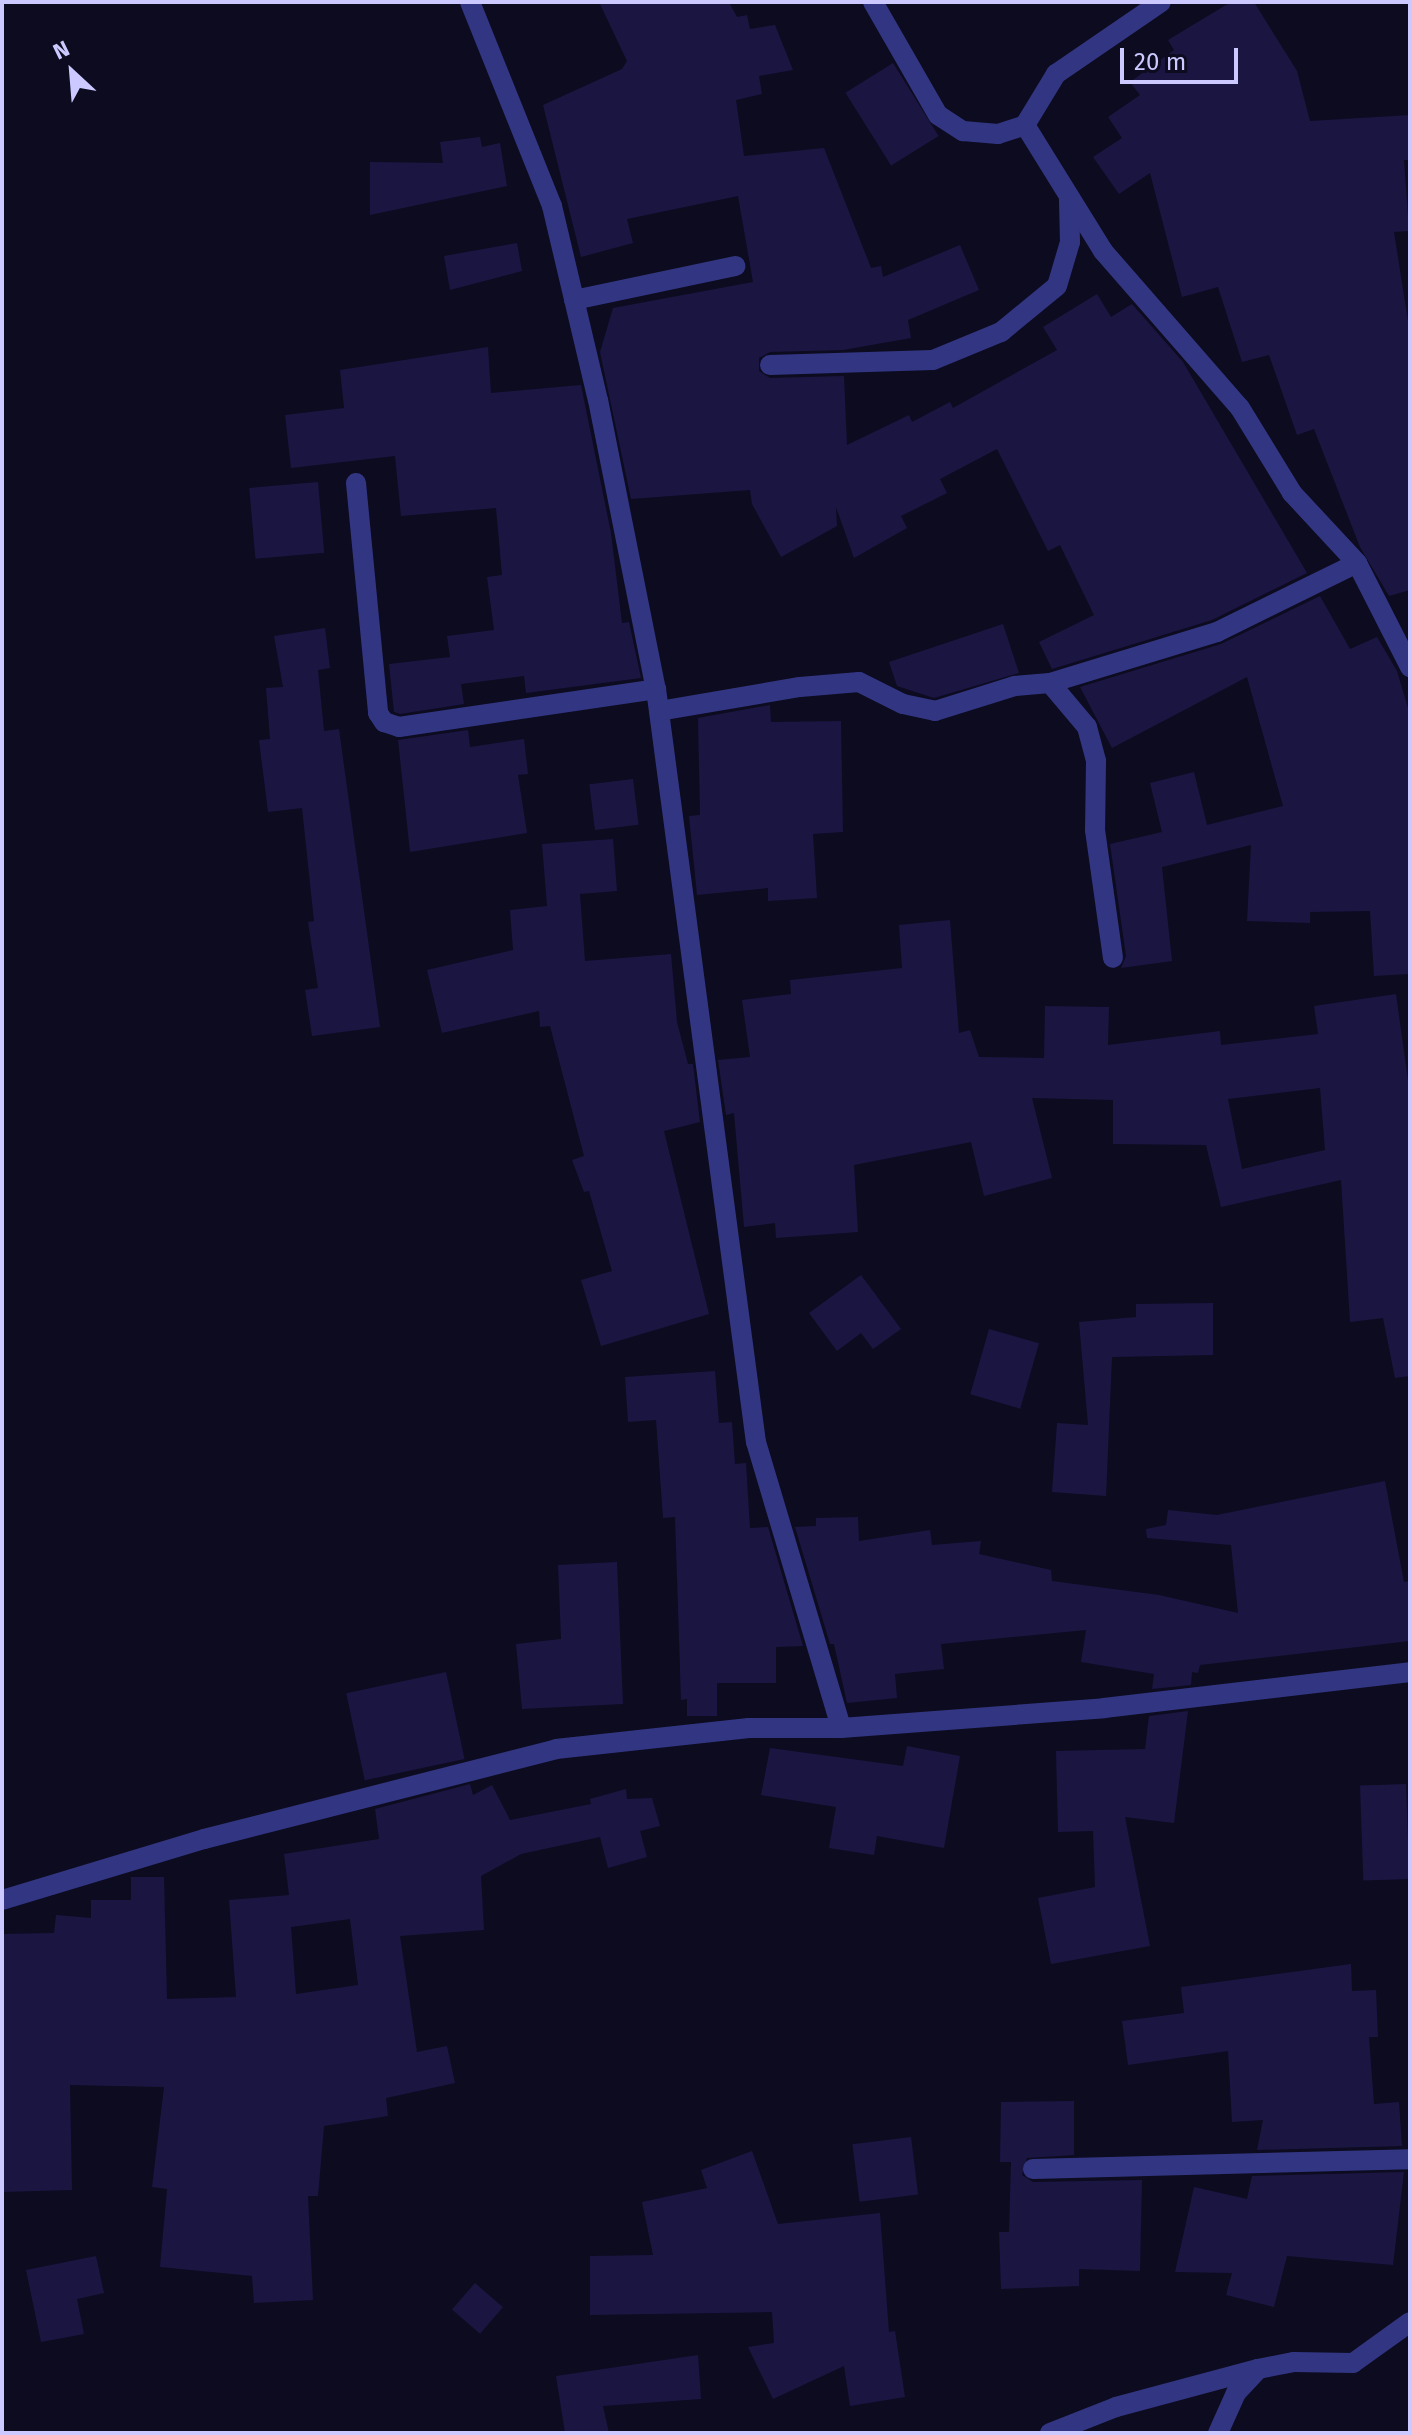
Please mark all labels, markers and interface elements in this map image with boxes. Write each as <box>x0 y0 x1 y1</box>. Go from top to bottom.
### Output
north arrow <box>32 32 112 112</box>
scale bar <box>1124 32 1242 82</box>
text: N <box>49 35 74 65</box>
text: 20 m <box>1134 48 1186 76</box>

